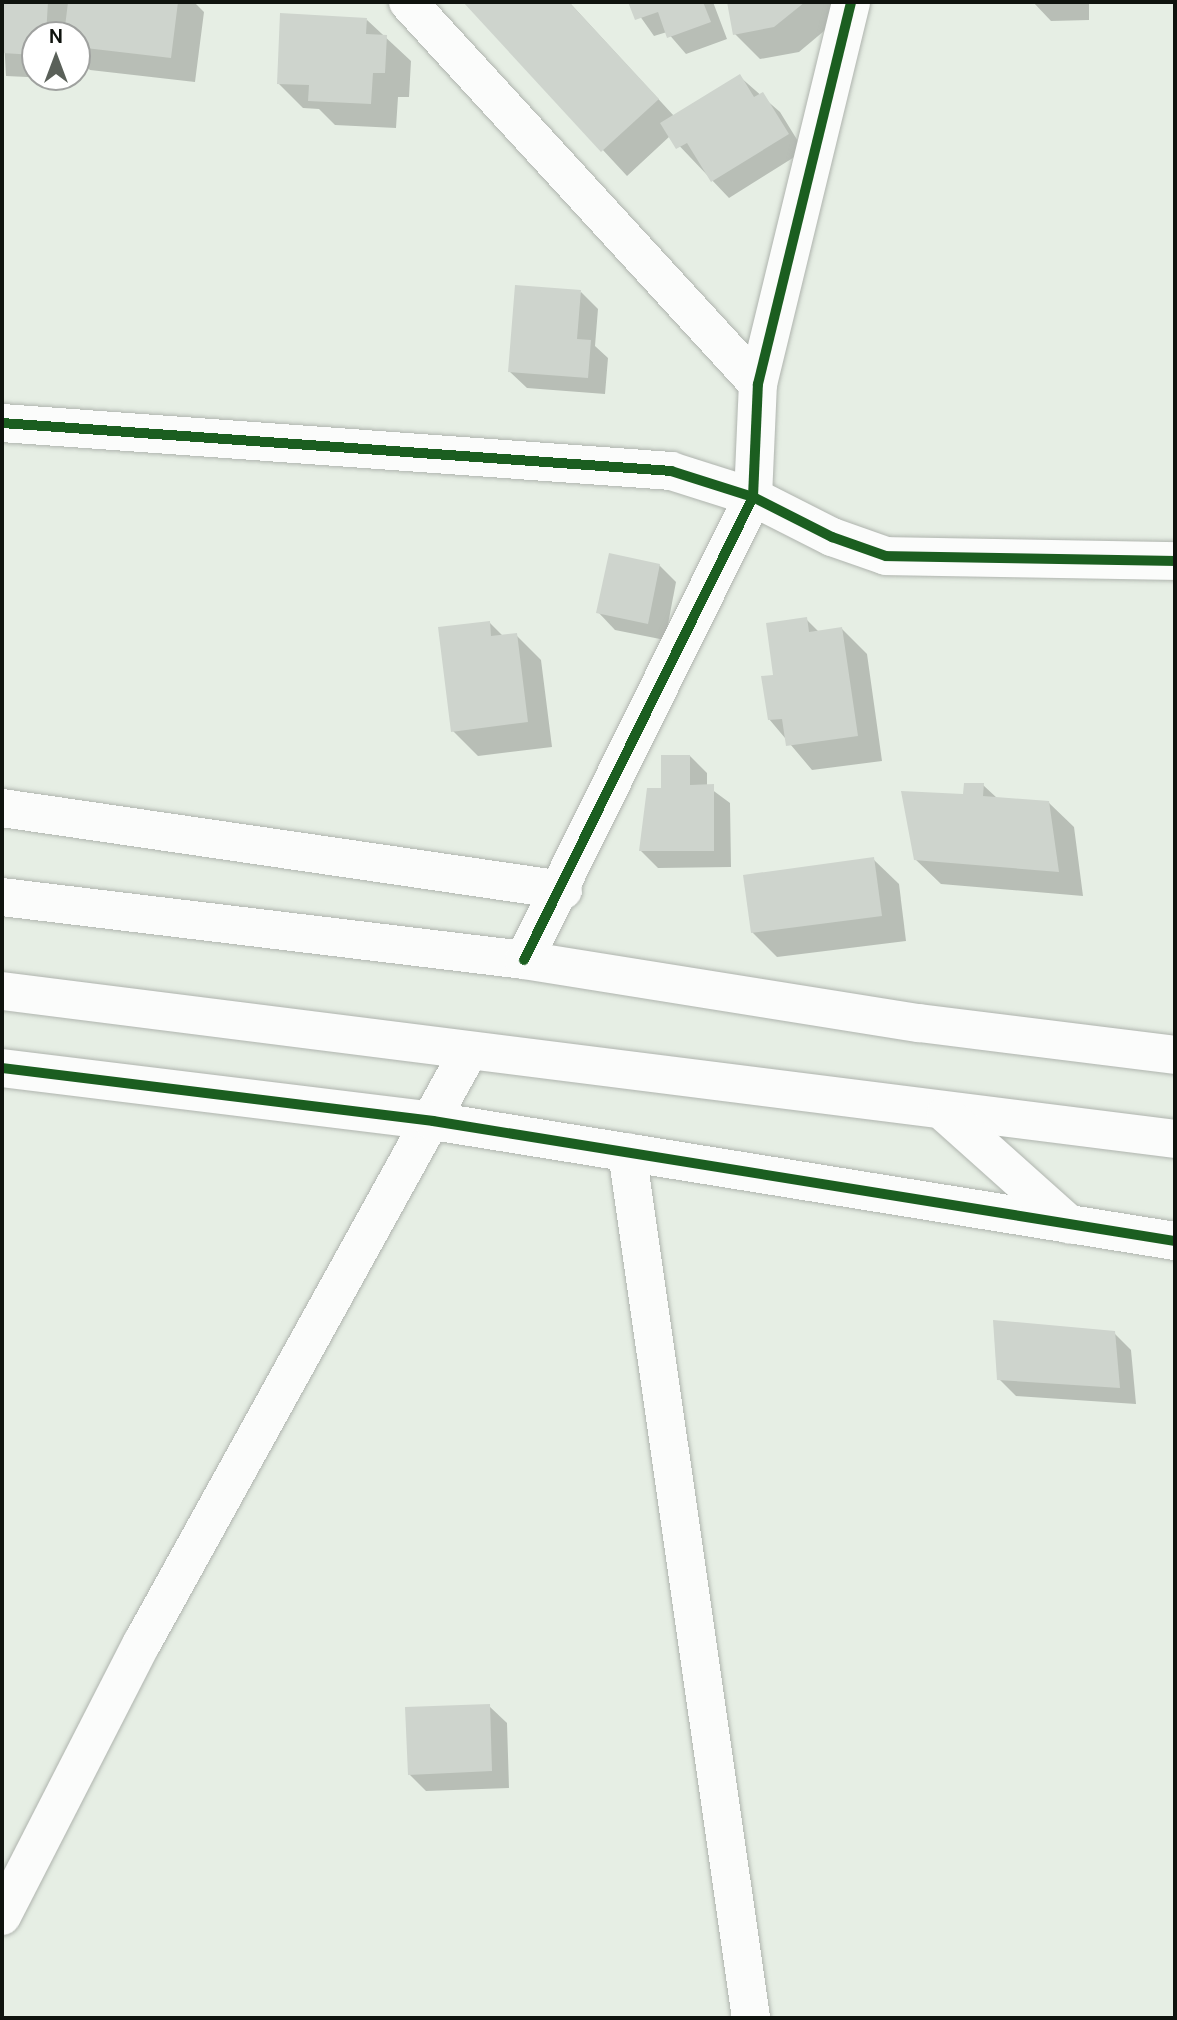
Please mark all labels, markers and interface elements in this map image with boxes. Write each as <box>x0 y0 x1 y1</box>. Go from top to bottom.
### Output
north arrow <box>21 21 91 91</box>
text: N <box>49 24 63 49</box>

